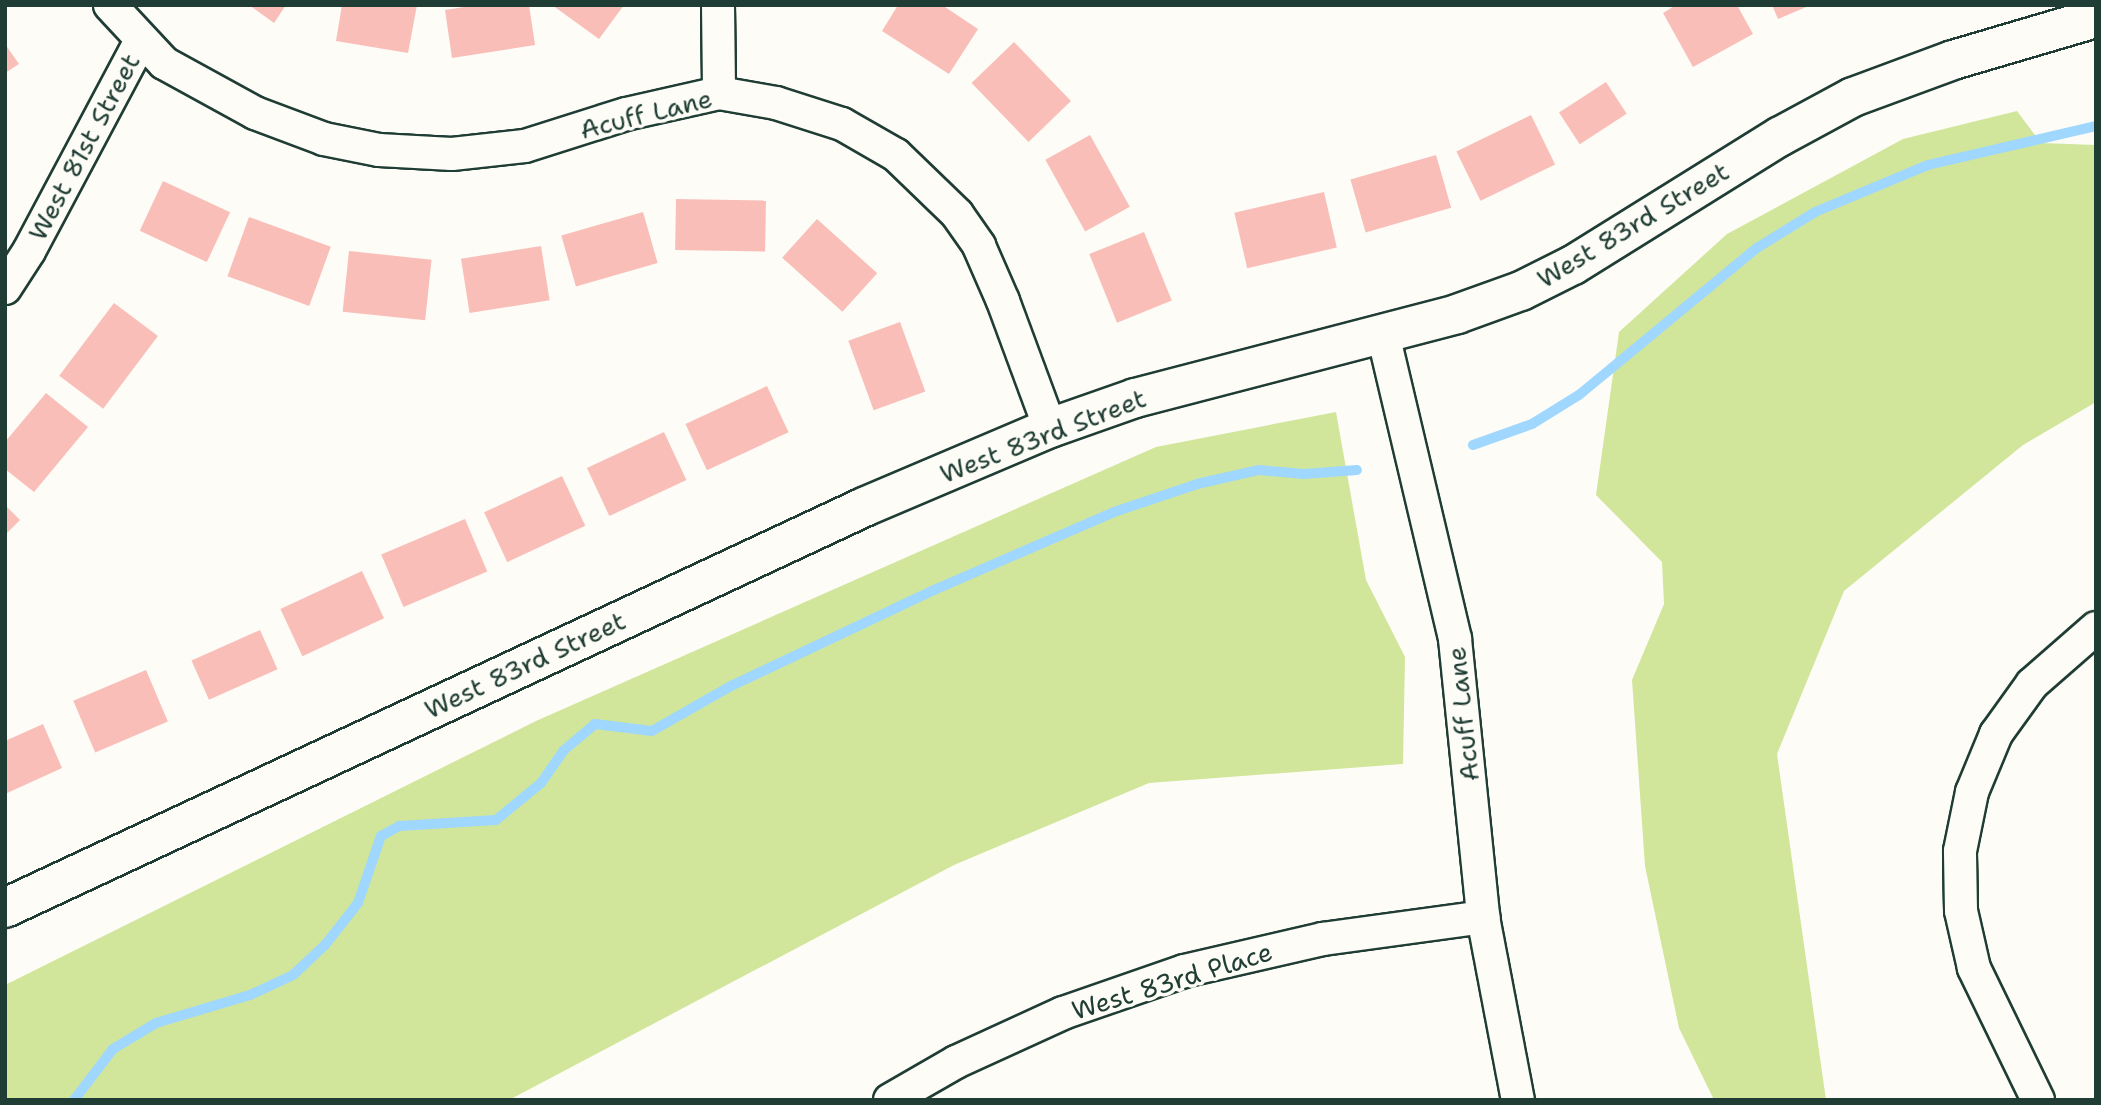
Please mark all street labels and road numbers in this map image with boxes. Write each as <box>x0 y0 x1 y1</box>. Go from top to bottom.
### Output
street label: West 81st Street <box>22 48 146 246</box>
street label: Acuff Lane <box>577 82 715 146</box>
street label: West 83rd Street <box>1531 155 1735 295</box>
street label: West 83rd Street <box>936 382 1150 490</box>
street label: West 83rd Street <box>420 605 630 725</box>
street label: Acuff Lane <box>1440 645 1486 783</box>
street label: West 83rd Place <box>1068 936 1276 1026</box>

